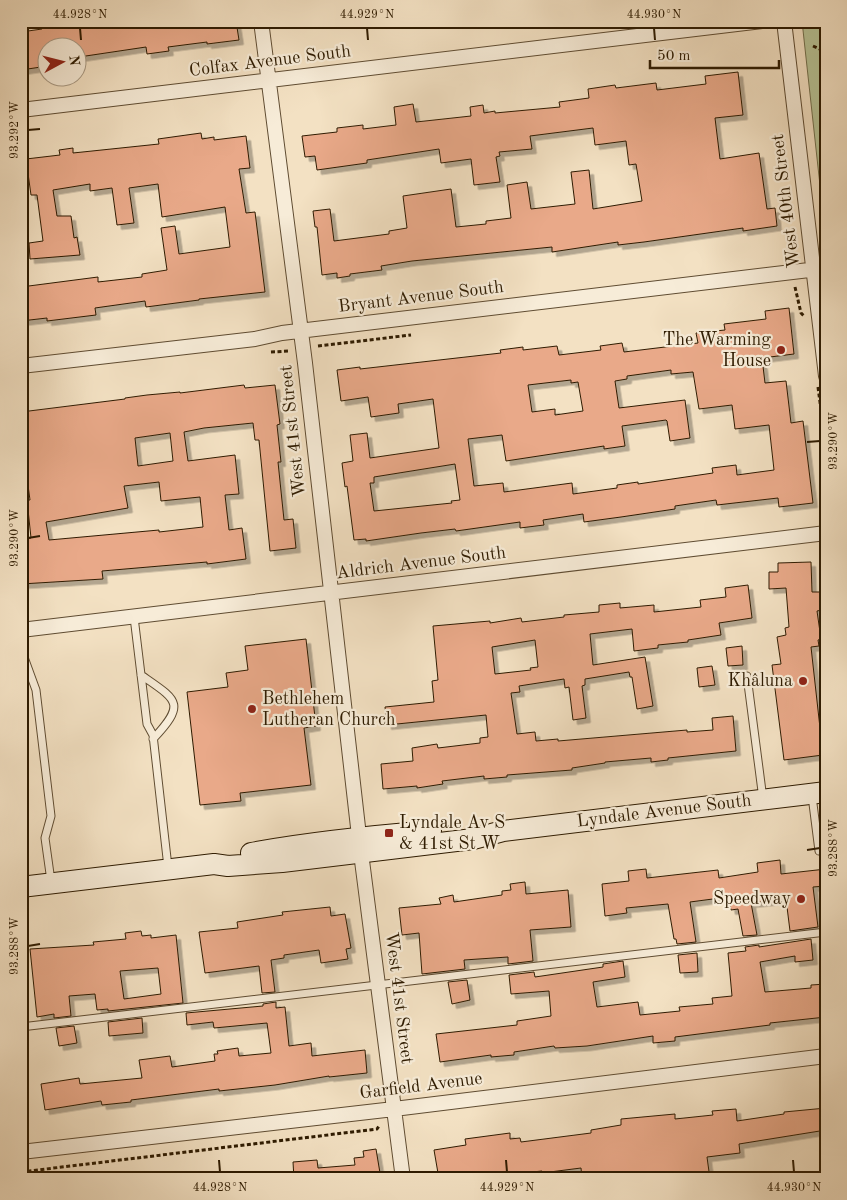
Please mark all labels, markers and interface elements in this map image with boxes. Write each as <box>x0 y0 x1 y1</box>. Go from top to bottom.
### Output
text: 44.928°N <box>53 9 107 21</box>
text: 44.929°N <box>340 9 394 21</box>
text: 44.930°N <box>627 9 681 21</box>
north arrow <box>38 38 88 88</box>
scale bar <box>650 38 778 70</box>
street label: Colfax Avenue South <box>188 42 352 80</box>
text: 50 m <box>657 49 691 64</box>
text: N <box>66 54 82 67</box>
text: 93.292°W <box>9 101 21 159</box>
street label: West 40th Street <box>769 133 803 269</box>
street label: Bryant Avenue South <box>337 278 505 316</box>
place label: The Warming House <box>662 331 771 370</box>
marker: The Warming House <box>775 344 787 356</box>
street label: West 41st Street <box>277 364 309 498</box>
text: 93.290°W <box>828 412 840 470</box>
text: 93.290°W <box>9 509 21 567</box>
street label: Aldrich Avenue South <box>335 544 507 582</box>
place label: Khâluna <box>728 672 793 690</box>
marker: Khâluna <box>797 675 809 687</box>
place label: Bethlehem Lutheran Church <box>262 690 396 729</box>
marker: Bethlehem Lutheran Church <box>246 703 258 715</box>
street label: Lyndale Avenue South <box>576 791 753 831</box>
place label: Lyndale Av S & 41st St W <box>399 814 505 853</box>
text: 93.288°W <box>828 819 840 877</box>
marker: Lyndale Av S & 41st St W <box>383 827 395 839</box>
place label: Speedway <box>713 890 791 908</box>
marker: Speedway <box>795 893 807 905</box>
text: 93.288°W <box>9 917 21 975</box>
street label: West 41st Street <box>382 931 416 1065</box>
street label: Garfield Avenue <box>359 1070 483 1102</box>
text: 44.928°N <box>193 1182 247 1194</box>
text: 44.929°N <box>480 1182 534 1194</box>
text: 44.930°N <box>767 1182 821 1194</box>

